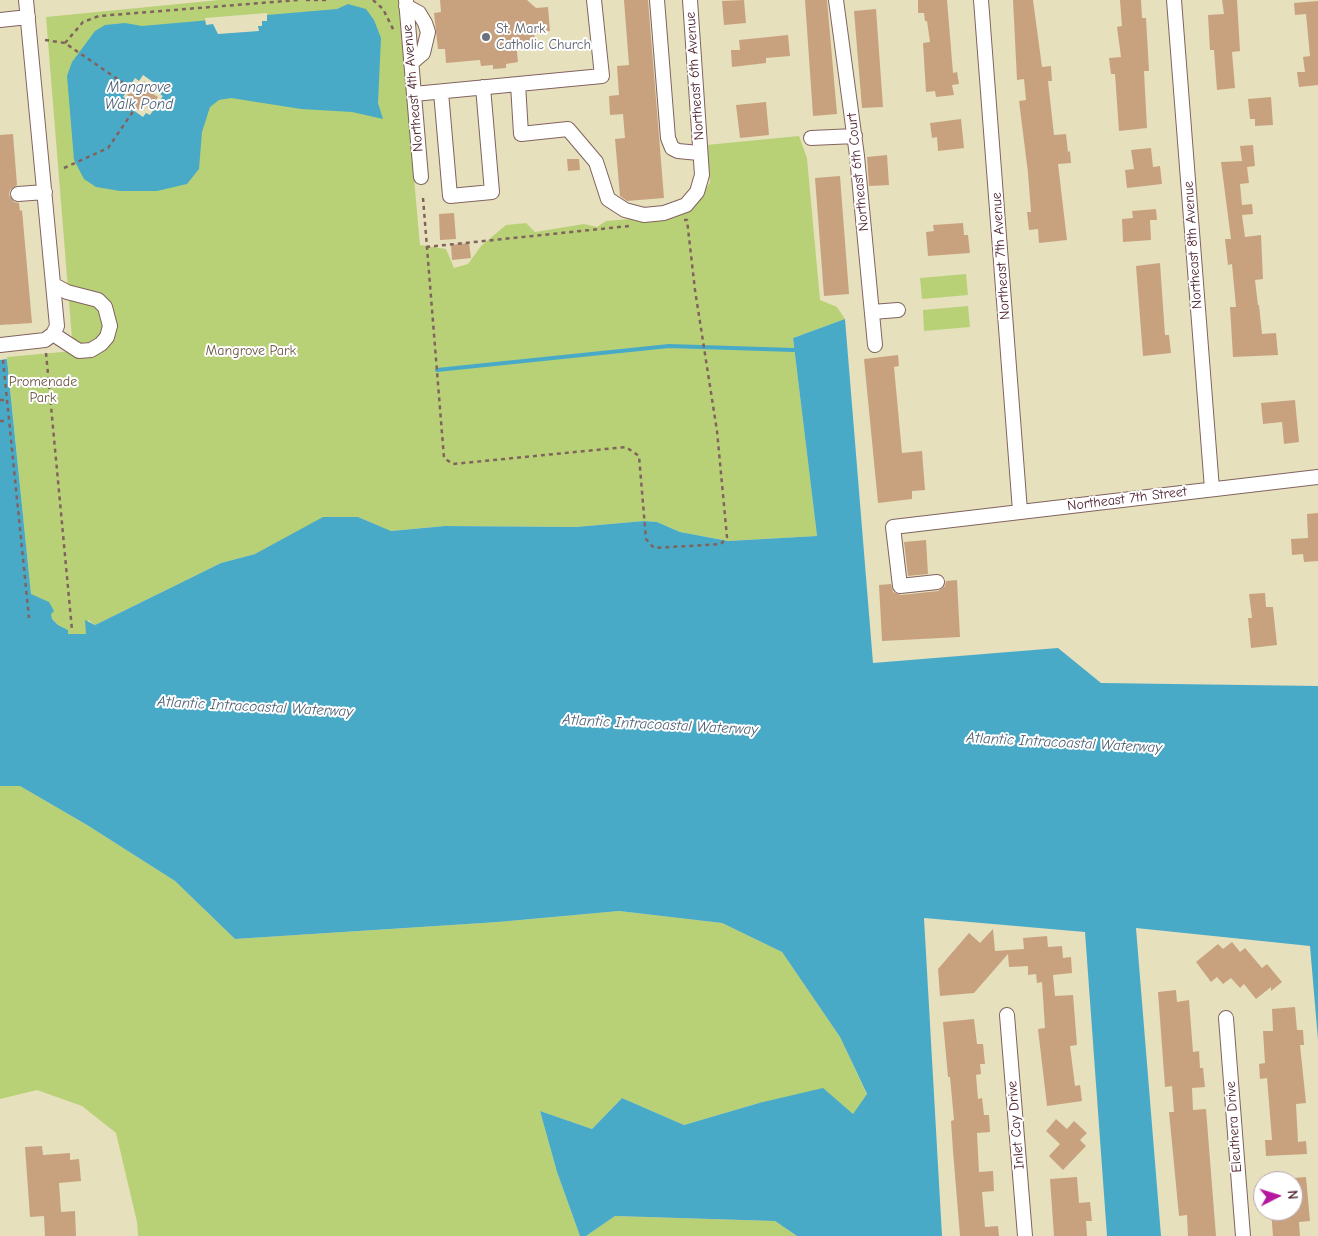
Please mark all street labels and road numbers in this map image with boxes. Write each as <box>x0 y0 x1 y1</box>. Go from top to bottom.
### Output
street label: Northeast 6th Avenue <box>682 11 708 141</box>
street label: Northeast 4th Avenue <box>399 24 427 152</box>
street label: Northeast 6th Court <box>843 112 873 232</box>
street label: Northeast 8th Avenue <box>1180 180 1206 310</box>
street label: Northeast 7th Avenue <box>988 192 1014 320</box>
street label: Northeast 7th Street <box>1066 483 1188 515</box>
street label: Inlet Cay Drive <box>1004 1080 1028 1170</box>
street label: Eleuthera Drive <box>1222 1081 1246 1173</box>

